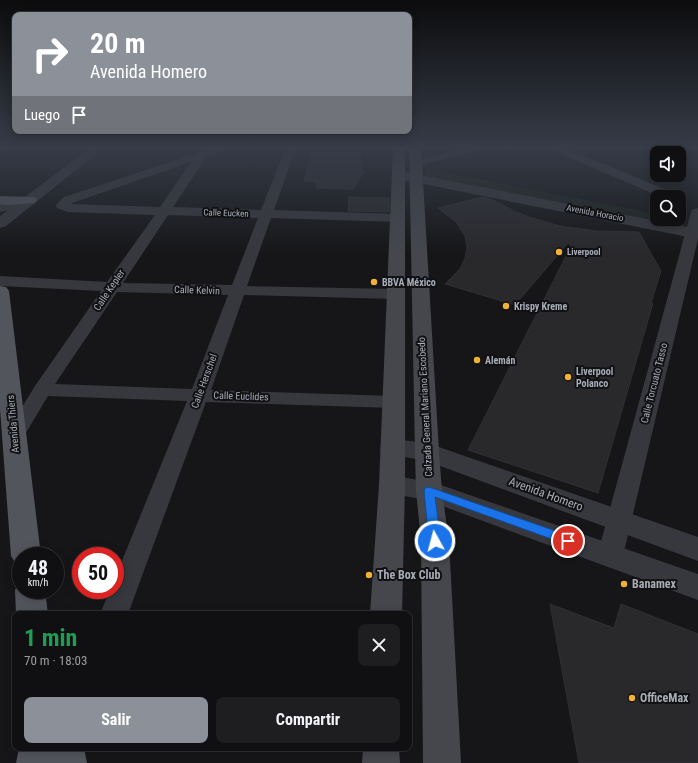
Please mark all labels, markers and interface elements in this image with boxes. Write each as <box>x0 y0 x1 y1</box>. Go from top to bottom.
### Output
text: 20 m <box>90 27 146 60</box>
icon: right <box>24 28 76 80</box>
text: Avenida Homero <box>90 61 207 82</box>
icon: arrive <box>68 104 90 126</box>
text: Luego <box>24 106 60 124</box>
map controls <box>650 146 686 226</box>
button: sound <box>650 146 686 182</box>
button: search <box>650 190 686 226</box>
street label: Avenida Horacio <box>566 203 625 224</box>
street label: Calle Eucken <box>203 207 249 219</box>
marker: Liverpool <box>554 247 564 257</box>
place label: Liverpool <box>567 247 601 257</box>
street label: Calle Kepler <box>91 267 127 313</box>
marker: BBVA México <box>369 277 379 287</box>
place label: BBVA México <box>382 277 436 288</box>
street label: Calle Kelvin <box>174 284 220 296</box>
marker: Krispy Kreme <box>501 301 511 311</box>
place label: Krispy Kreme <box>514 301 568 312</box>
street label: Calzada General Mariano Escobedo <box>416 337 434 477</box>
street label: Calle Torcuato Tasso <box>639 342 669 424</box>
street label: Calle Herschel <box>189 352 219 410</box>
marker: Alemán <box>472 355 482 365</box>
place label: Alemán <box>485 355 515 366</box>
place label: Liverpool Polanco <box>576 366 613 389</box>
marker: Liverpool Polanco <box>563 372 573 382</box>
street label: Calle Euclides <box>213 390 269 402</box>
street label: Avenida Thiers <box>5 394 21 453</box>
street label: Avenida Homero <box>507 474 585 514</box>
position arrow <box>414 520 456 562</box>
pin <box>551 524 585 558</box>
icon: arrive <box>557 530 579 552</box>
speed limit sign: 50 <box>72 547 124 599</box>
text: 48 <box>28 556 48 580</box>
place label: The Box Club <box>377 568 440 582</box>
marker: The Box Club <box>364 570 374 580</box>
text: km/h <box>28 577 48 588</box>
place label: Banamex <box>632 577 677 591</box>
marker: Banamex <box>619 579 629 589</box>
text: 1 min <box>24 624 77 652</box>
button: close <box>358 624 400 666</box>
text: 70 m · 18:03 <box>24 653 87 668</box>
place label: OfficeMax <box>640 691 689 705</box>
marker: OfficeMax <box>627 693 637 703</box>
button: Salir <box>24 697 208 743</box>
button: Compartir <box>216 697 400 743</box>

